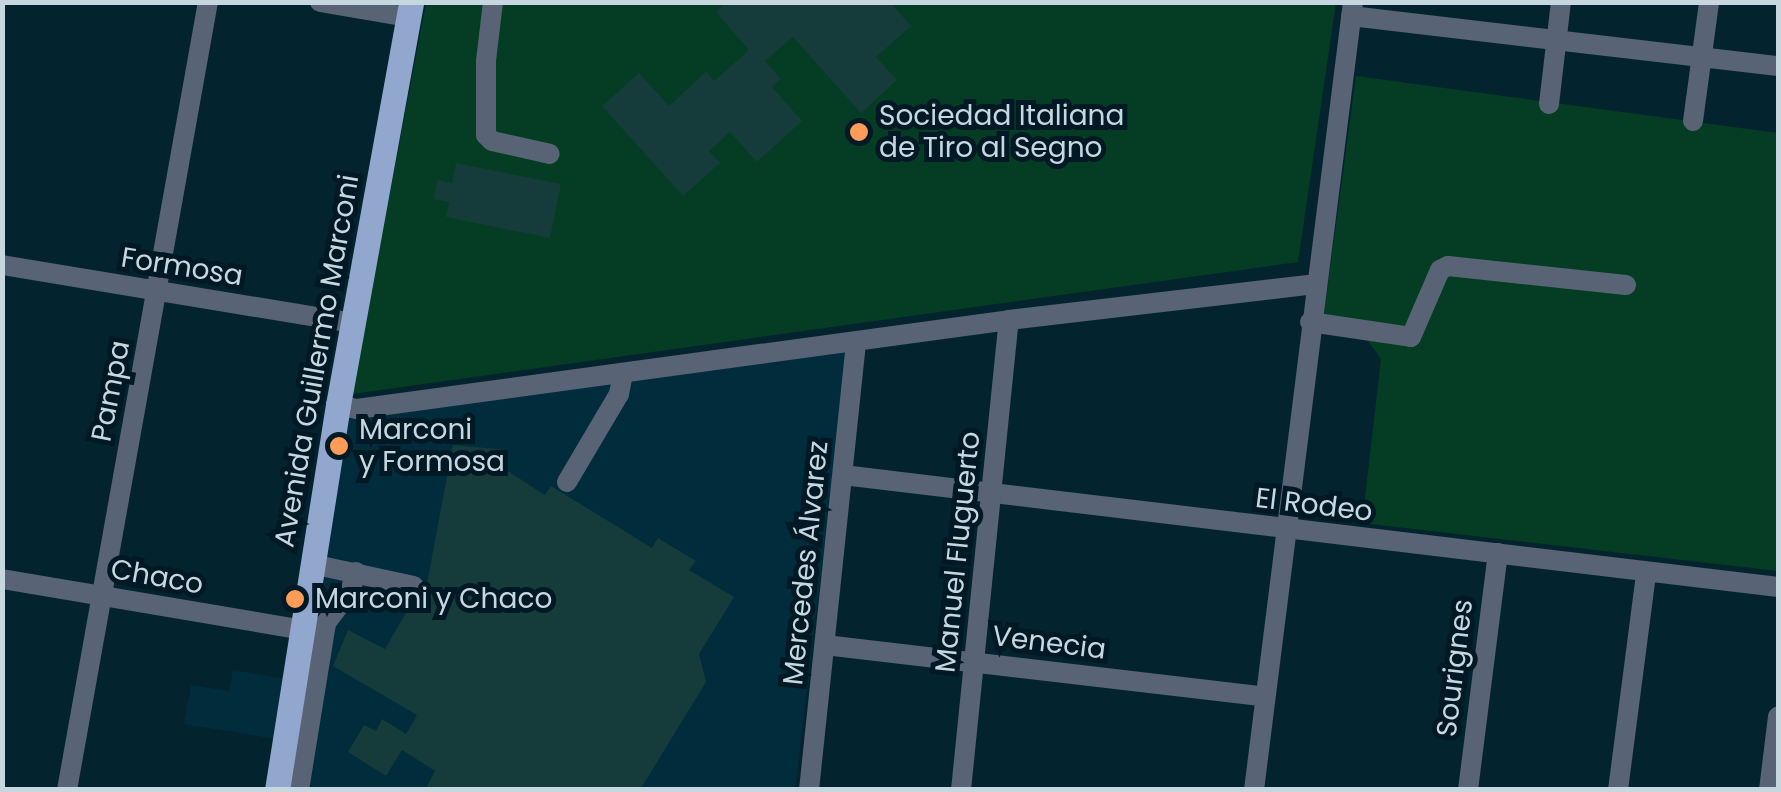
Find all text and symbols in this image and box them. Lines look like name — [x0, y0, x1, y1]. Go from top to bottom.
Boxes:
place label: Sociedad Italiana de Tiro al Segno — [879, 99, 1124, 165]
marker: Sociedad Italiana de Tiro al Segno — [848, 121, 870, 143]
street label: Avenida Guillermo Marconi — [268, 172, 366, 550]
street label: Formosa — [119, 241, 245, 293]
street label: Pampa — [85, 338, 137, 444]
place label: Marconi y Formosa — [359, 413, 505, 479]
street label: Manuel Fluguerto — [929, 430, 987, 674]
marker: Marconi y Formosa — [328, 435, 350, 457]
street label: Mercedes Álvarez — [776, 439, 836, 687]
street label: El Rodeo — [1253, 481, 1375, 529]
street label: Chaco — [108, 552, 206, 602]
place label: Marconi y Chaco — [315, 582, 552, 616]
marker: Marconi y Chaco — [284, 588, 306, 610]
street label: Sourignes — [1430, 597, 1480, 739]
street label: Venecia — [990, 619, 1108, 667]

